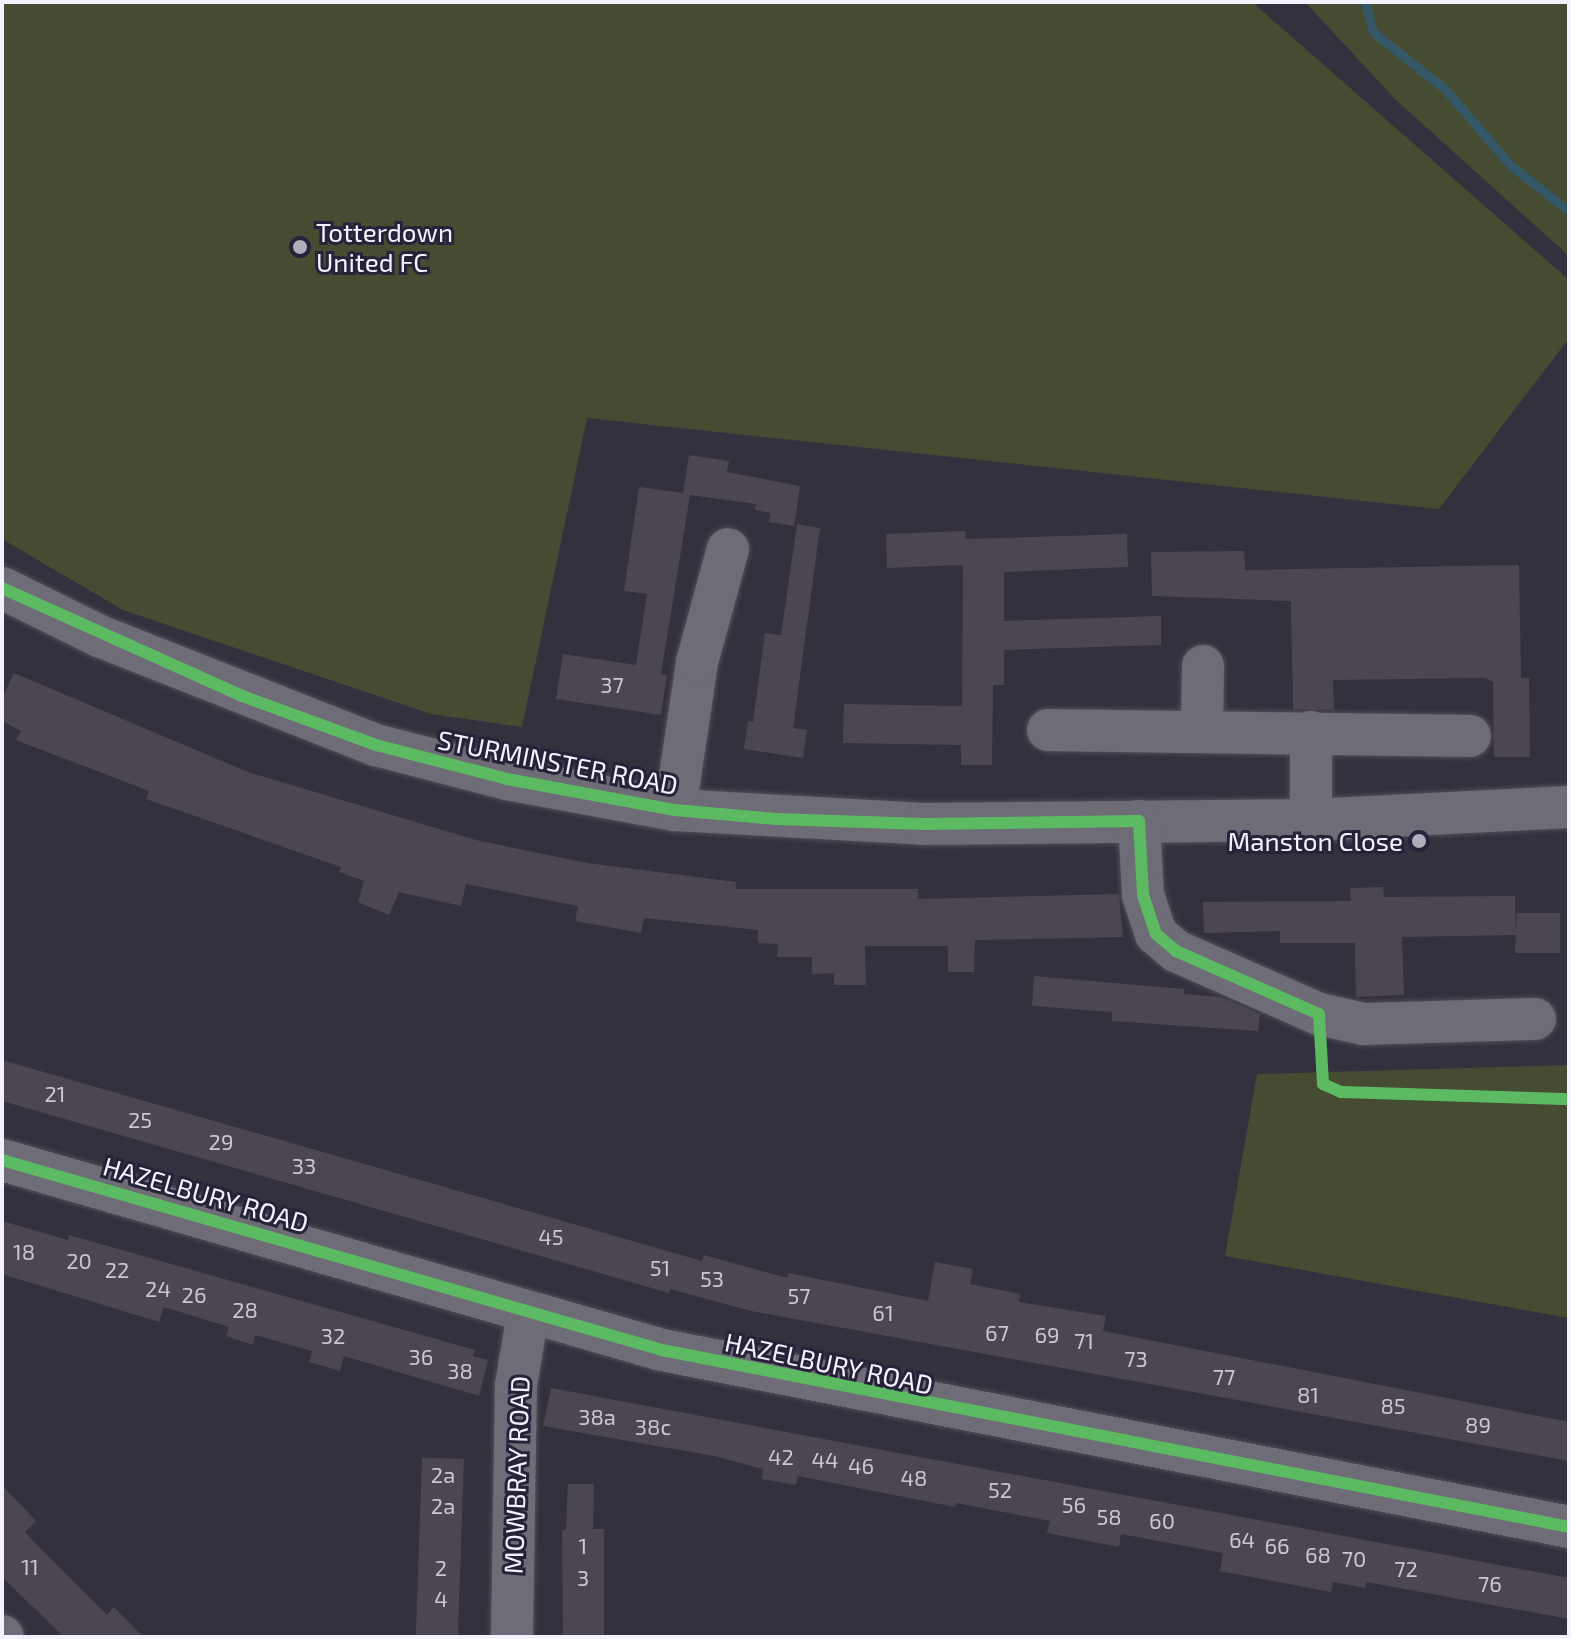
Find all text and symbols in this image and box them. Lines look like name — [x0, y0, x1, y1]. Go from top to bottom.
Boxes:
place label: Totterdown United FC — [316, 216, 453, 278]
marker: Totterdown United FC — [291, 238, 309, 256]
house number: 37 — [600, 672, 624, 698]
street label: STURMINSTER ROAD — [435, 723, 681, 801]
place label: Manston Close — [1228, 825, 1403, 857]
marker: Manston Close — [1410, 832, 1428, 850]
house number: 21 — [44, 1081, 66, 1107]
house number: 25 — [128, 1107, 152, 1133]
house number: 29 — [209, 1129, 233, 1155]
street label: HAZELBURY ROAD — [99, 1150, 313, 1238]
house number: 33 — [292, 1153, 316, 1179]
house number: 45 — [538, 1224, 564, 1250]
house number: 18 — [13, 1239, 35, 1265]
house number: 20 — [66, 1248, 92, 1274]
house number: 51 — [650, 1255, 670, 1281]
house number: 22 — [105, 1257, 129, 1283]
house number: 53 — [700, 1266, 724, 1292]
house number: 24 — [145, 1276, 171, 1302]
house number: 26 — [182, 1282, 206, 1308]
house number: 57 — [787, 1283, 811, 1309]
house number: 28 — [232, 1297, 258, 1323]
house number: 61 — [872, 1300, 894, 1326]
house number: 67 — [985, 1320, 1009, 1346]
house number: 69 — [1034, 1322, 1060, 1348]
house number: 32 — [321, 1323, 345, 1349]
street label: HAZELBURY ROAD — [722, 1326, 936, 1400]
house number: 71 — [1074, 1328, 1094, 1354]
house number: 36 — [409, 1344, 433, 1370]
house number: 73 — [1124, 1346, 1148, 1372]
house number: 38 — [447, 1358, 473, 1384]
house number: 77 — [1213, 1364, 1235, 1390]
street label: MOWBRAY ROAD — [497, 1375, 535, 1575]
house number: 81 — [1297, 1382, 1319, 1408]
house number: 85 — [1380, 1393, 1406, 1419]
house number: 38a — [578, 1404, 616, 1430]
house number: 89 — [1465, 1412, 1491, 1438]
house number: 38c — [635, 1414, 671, 1440]
house number: 42 — [768, 1444, 794, 1470]
house number: 44 — [811, 1447, 839, 1473]
house number: 46 — [848, 1453, 874, 1479]
house number: 2a — [431, 1462, 455, 1488]
house number: 48 — [901, 1465, 927, 1491]
house number: 52 — [988, 1477, 1012, 1503]
house number: 56 — [1062, 1492, 1086, 1518]
house number: 2a — [431, 1493, 455, 1519]
house number: 58 — [1096, 1504, 1122, 1530]
house number: 60 — [1149, 1508, 1175, 1534]
house number: 64 — [1229, 1527, 1255, 1553]
house number: 1 — [579, 1533, 587, 1559]
house number: 66 — [1264, 1533, 1290, 1559]
house number: 68 — [1305, 1542, 1331, 1568]
house number: 70 — [1342, 1546, 1366, 1572]
house number: 11 — [21, 1554, 39, 1580]
house number: 2 — [435, 1555, 447, 1581]
house number: 72 — [1394, 1556, 1418, 1582]
house number: 3 — [577, 1565, 589, 1591]
house number: 76 — [1478, 1571, 1502, 1597]
house number: 4 — [434, 1586, 448, 1612]

